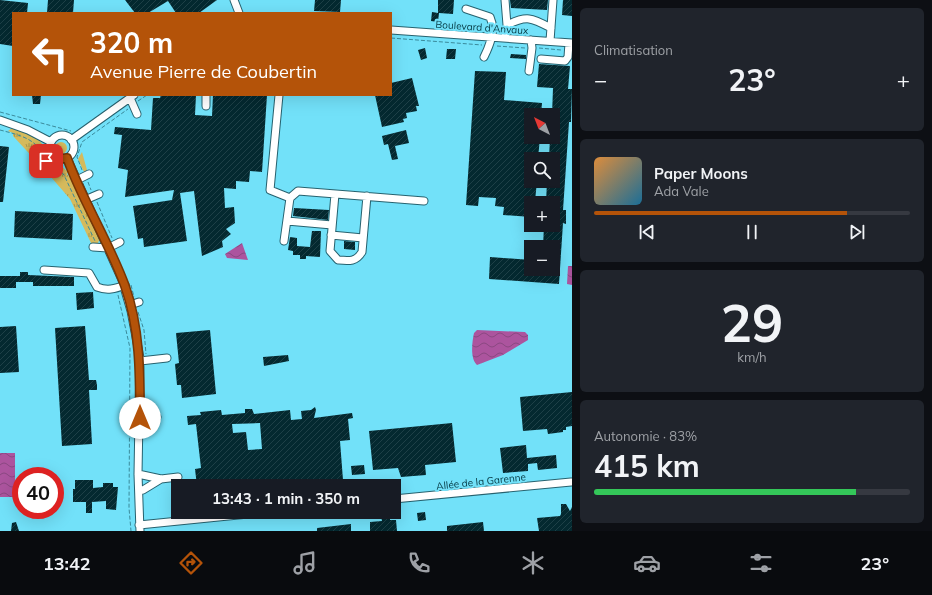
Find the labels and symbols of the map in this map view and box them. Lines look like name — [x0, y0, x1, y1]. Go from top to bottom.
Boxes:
street label: Boulevard d'Anvaux — [435, 18, 530, 37]
north arrow — [524, 108, 560, 144]
pin — [29, 144, 63, 178]
position arrow — [119, 397, 161, 439]
speed limit sign: 40 — [12, 467, 64, 519]
street label: Allée de la Garenne — [436, 470, 527, 493]

